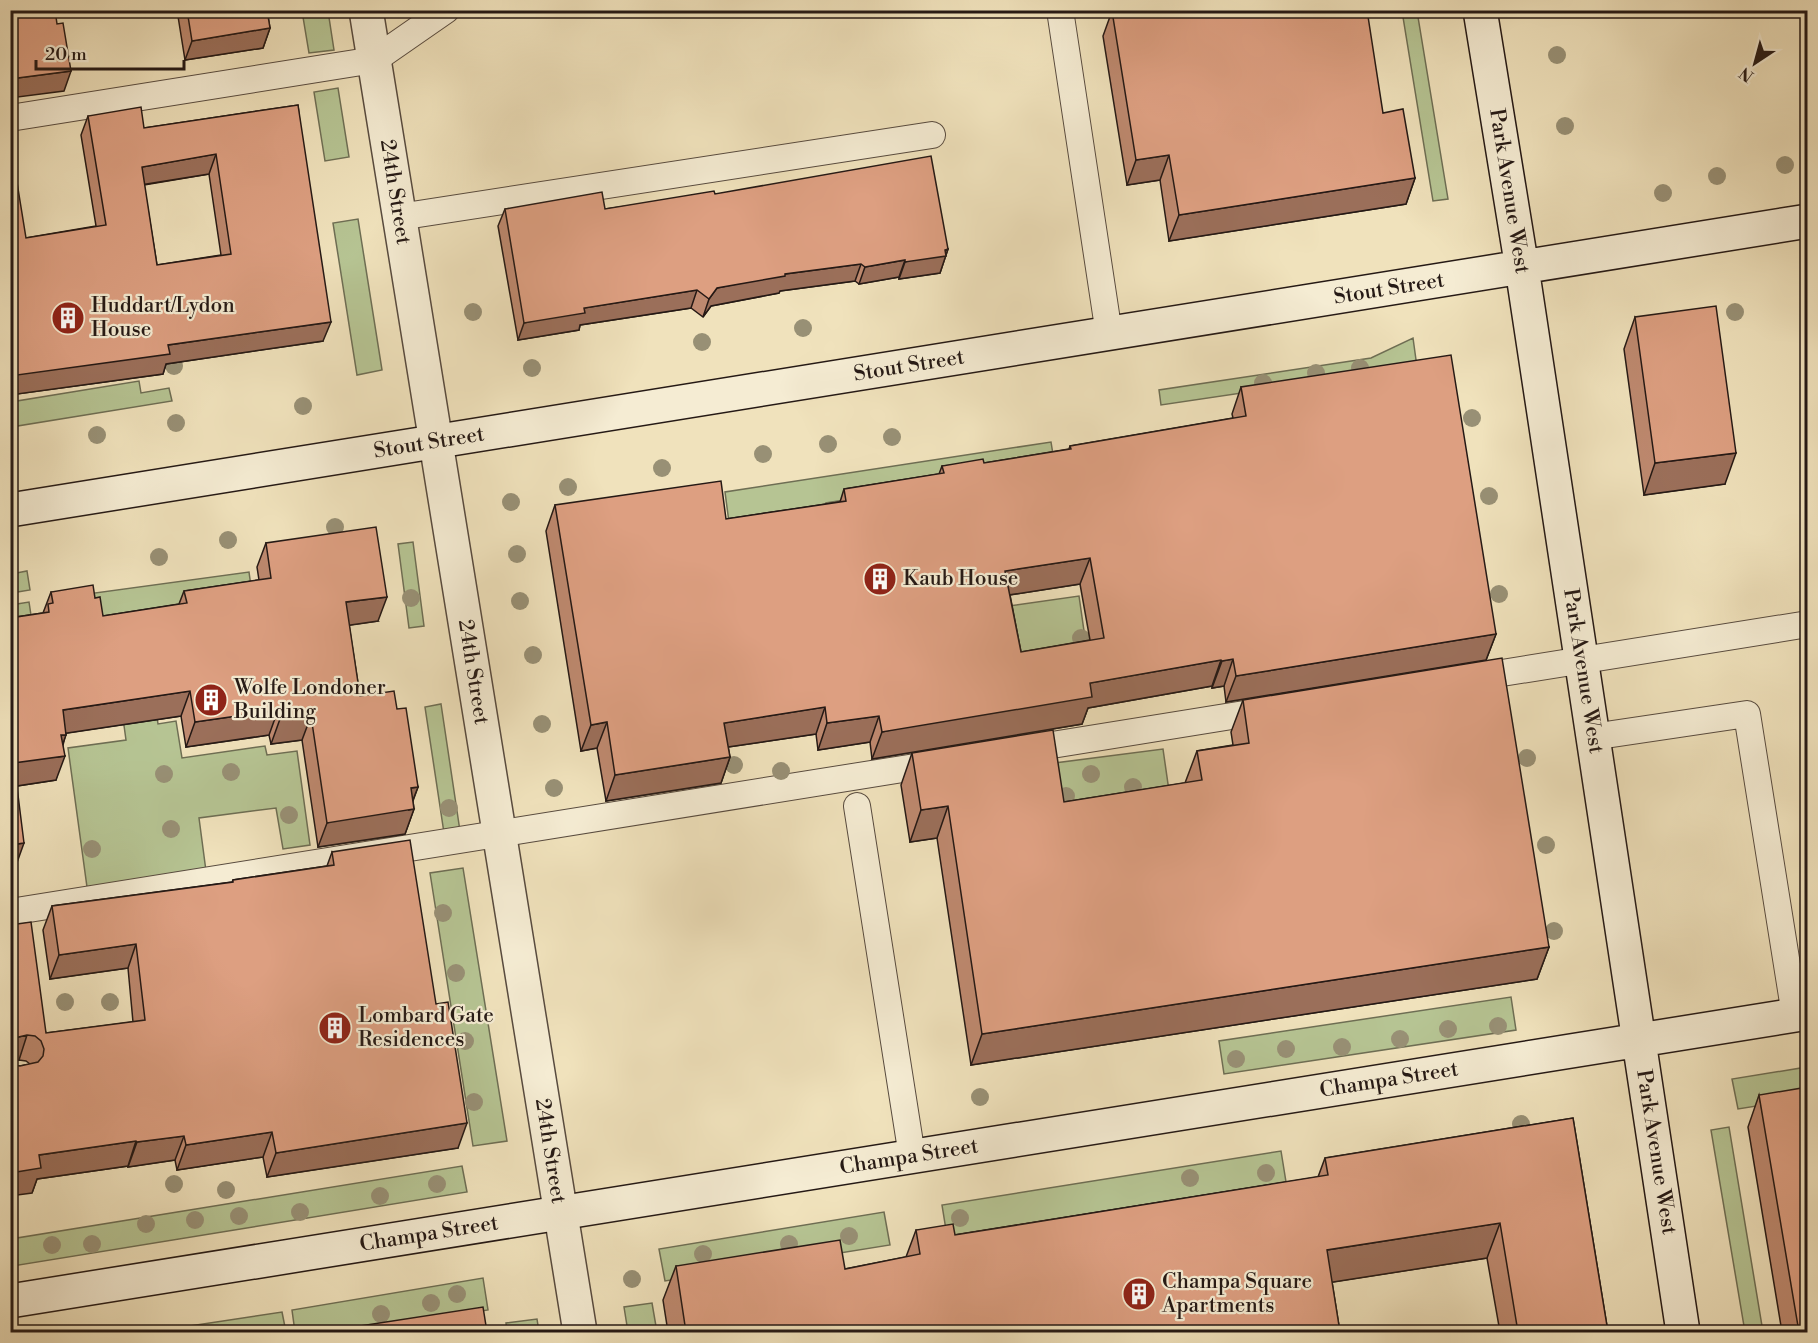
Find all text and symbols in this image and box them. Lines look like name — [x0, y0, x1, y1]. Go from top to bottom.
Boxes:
scale bar — [36, 33, 184, 71]
north arrow — [1725, 33, 1785, 93]
text: 20 m — [45, 43, 87, 66]
text: N — [1735, 62, 1758, 86]
street label: Park Avenue West — [1483, 107, 1535, 276]
street label: 24th Street — [374, 138, 416, 247]
street label: Stout Street — [1332, 267, 1447, 311]
place label: Huddart/Lydon House — [91, 293, 235, 343]
building icon: Huddart/Lydon House — [50, 300, 86, 336]
street label: Stout Street — [852, 344, 967, 388]
street label: Stout Street — [372, 421, 487, 465]
building icon: Kaub House — [862, 561, 898, 597]
place label: Kaub House — [903, 566, 1018, 592]
street label: Park Avenue West — [1557, 587, 1609, 756]
street label: 24th Street — [452, 618, 494, 727]
place label: Wolfe Londoner Building — [233, 675, 386, 725]
building icon: Wolfe Londoner Building — [193, 682, 229, 718]
place label: Lombard Gate Residences — [358, 1003, 494, 1053]
building icon: Lombard Gate Residences — [317, 1010, 353, 1046]
street label: Champa Street — [1318, 1056, 1461, 1104]
street label: Park Avenue West — [1630, 1068, 1682, 1237]
street label: 24th Street — [529, 1097, 571, 1206]
street label: Champa Street — [838, 1133, 981, 1181]
street label: Champa Street — [358, 1210, 501, 1258]
place label: Champa Square Apartments — [1161, 1269, 1312, 1319]
building icon: Champa Square Apartments — [1121, 1276, 1157, 1312]

